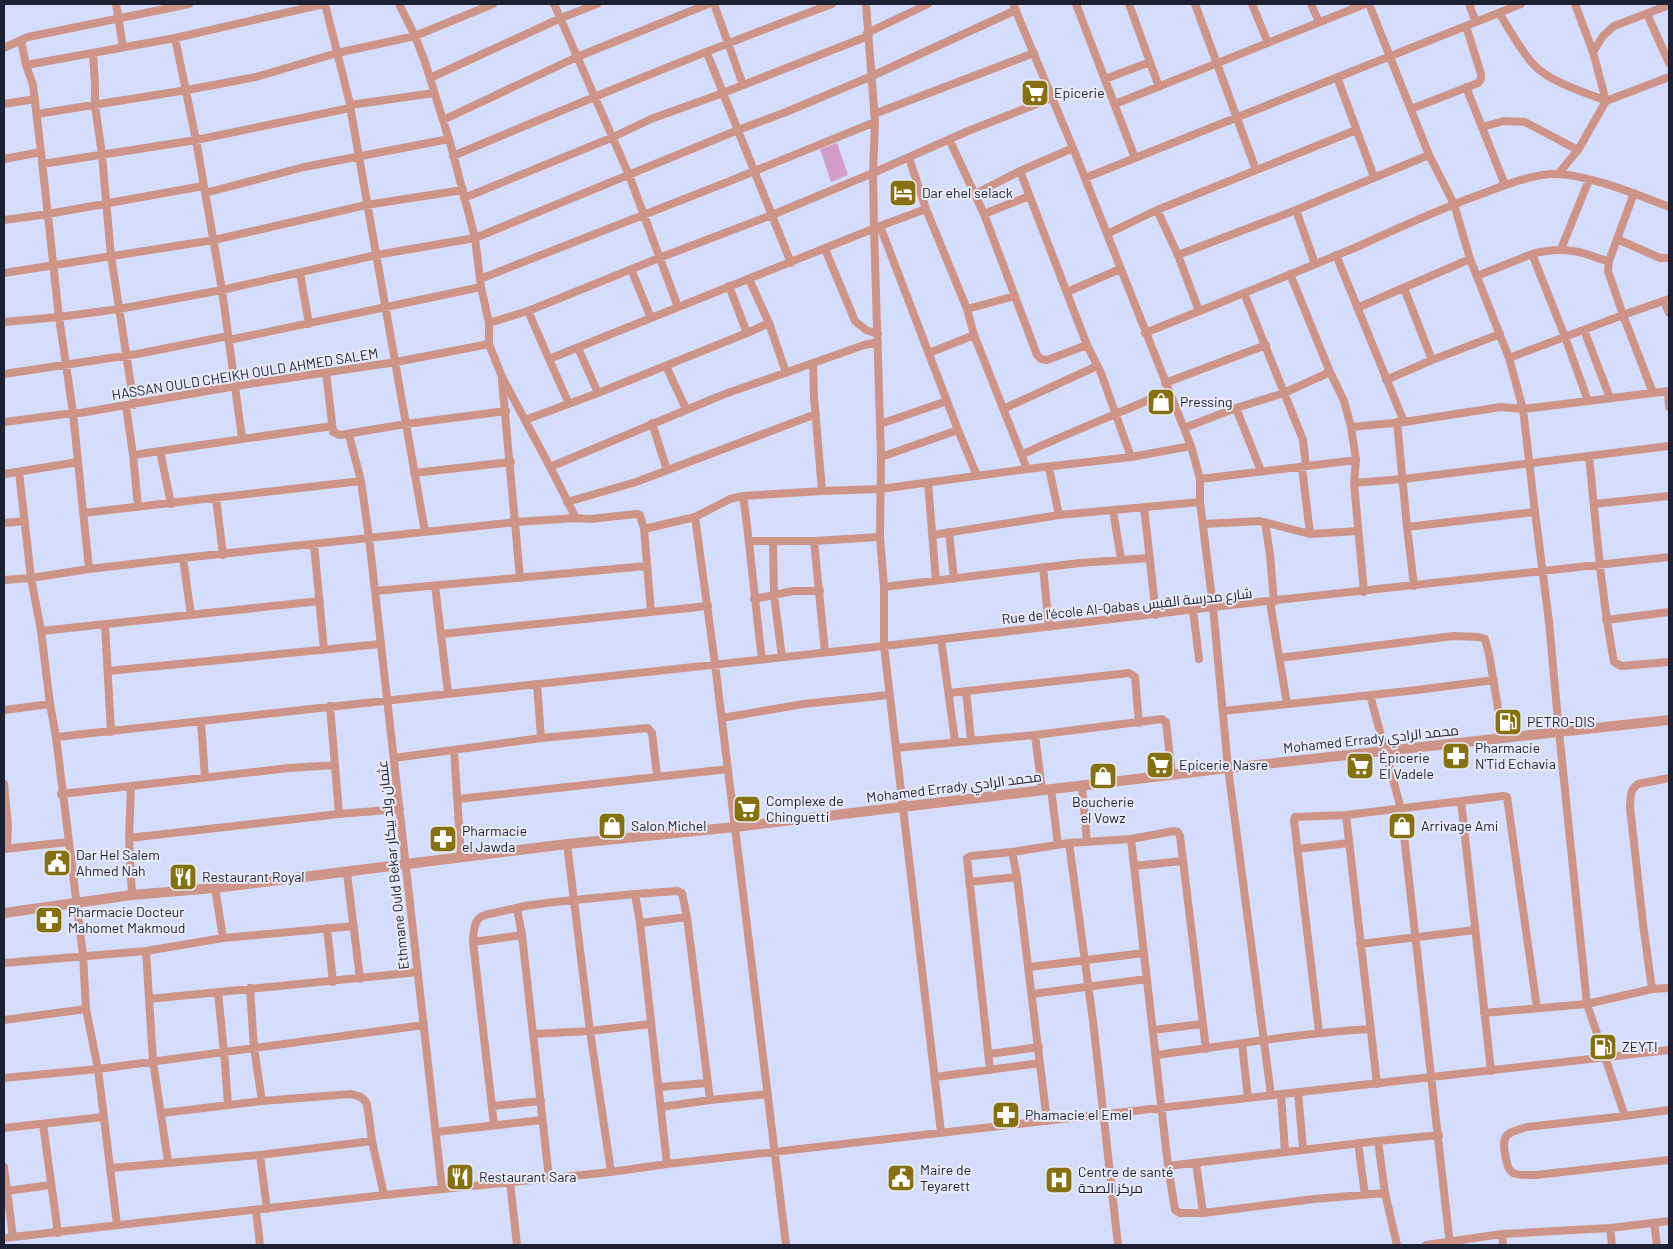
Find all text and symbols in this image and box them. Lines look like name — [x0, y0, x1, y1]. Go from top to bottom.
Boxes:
supermarket icon: Epicerie — [1020, 78, 1050, 108]
place label: Epicerie — [1054, 84, 1105, 101]
hotel icon: Dar ehel selack — [888, 178, 918, 208]
place label: Dar ehel selack — [922, 184, 1013, 201]
street label: HASSAN OULD CHEIKH OULD AHMED SALEM — [110, 344, 379, 403]
shop icon: Pressing — [1146, 387, 1176, 417]
place label: Pressing — [1180, 393, 1233, 410]
street label: Rue de l'école Al-Qabas شارع مدرسة القبس — [1001, 584, 1253, 628]
fuel station icon: PETRO-DIS — [1493, 707, 1523, 737]
place label: PETRO-DIS — [1527, 713, 1595, 730]
street label: Mohamed Errady محمد الرادي — [1282, 721, 1460, 760]
place label: Pharmacie N'Tid Echavia — [1475, 739, 1556, 772]
pharmacy icon: Pharmacie N'Tid Echavia — [1441, 741, 1471, 771]
place label: Épicerie El Vadele — [1379, 749, 1434, 782]
supermarket icon: Epicerie Nasre — [1145, 750, 1175, 780]
supermarket icon: Épicerie El Vadele — [1345, 751, 1375, 781]
place label: Epicerie Nasre — [1179, 756, 1268, 773]
street label: Ethmane Ould Bekar عثمان ولد بيكار — [373, 760, 412, 971]
shop icon: Boucherie el Vowz — [1088, 761, 1118, 791]
street label: Mohamed Errady محمد الرادي — [865, 767, 1043, 810]
place label: Complexe de Chinguetti — [766, 792, 844, 825]
place label: Boucherie el Vowz — [1072, 793, 1134, 826]
supermarket icon: Complexe de Chinguetti — [732, 794, 762, 824]
shop icon: Salon Michel — [597, 811, 627, 841]
shop icon: Arrivage Ami — [1387, 811, 1417, 841]
place label: Salon Michel — [631, 817, 707, 834]
place label: Arrivage Ami — [1421, 817, 1498, 834]
place label: Pharmacie el Jawda — [462, 822, 527, 855]
pharmacy icon: Pharmacie el Jawda — [428, 824, 458, 854]
place label: Dar Hel Salem Ahmed Nah — [76, 846, 160, 879]
public building icon: Dar Hel Salem Ahmed Nah — [42, 848, 72, 878]
restaurant icon: Restaurant Royal — [168, 862, 198, 892]
place label: Restaurant Royal — [202, 868, 305, 885]
place label: Pharmacie Docteur Mahomet Makmoud — [68, 903, 185, 936]
pharmacy icon: Pharmacie Docteur Mahomet Makmoud — [34, 905, 64, 935]
fuel station icon: ZEYTI — [1588, 1032, 1618, 1062]
place label: ZEYTI — [1622, 1038, 1658, 1055]
pharmacy icon: Phamacie el Emel — [991, 1100, 1021, 1130]
place label: Phamacie el Emel — [1025, 1106, 1132, 1123]
place label: Maire de Teyarett — [920, 1161, 971, 1194]
restaurant icon: Restaurant Sara — [445, 1162, 475, 1192]
public building icon: Maire de Teyarett — [886, 1163, 916, 1193]
place label: Centre de santé مركز الصحة — [1078, 1163, 1174, 1196]
hospital icon: Centre de santé مركز الصحة — [1044, 1165, 1074, 1195]
place label: Restaurant Sara — [479, 1168, 577, 1185]

